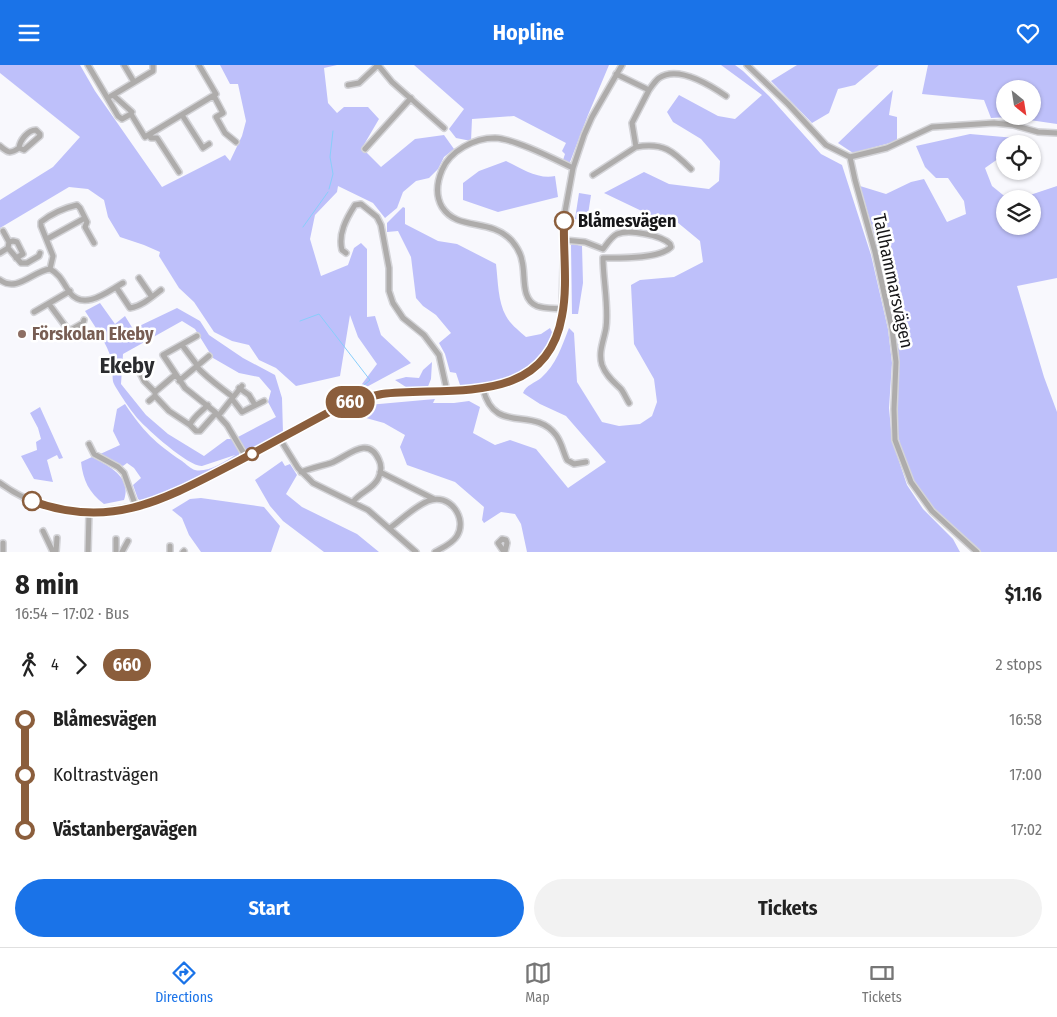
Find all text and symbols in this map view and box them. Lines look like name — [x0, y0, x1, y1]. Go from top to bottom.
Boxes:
icon: menu — [15, 19, 43, 47]
text: Hopline — [493, 19, 564, 46]
icon: heart — [1014, 19, 1042, 47]
north arrow — [996, 80, 1041, 125]
map controls — [996, 80, 1041, 235]
button: locate — [996, 135, 1041, 180]
button: layers — [996, 190, 1041, 235]
place label: Blåmesvägen — [578, 210, 676, 232]
marker: Blåmesvägen — [554, 211, 574, 231]
street label: Tallhammarsvägen — [868, 212, 918, 350]
place label: Förskolan Ekeby — [32, 323, 154, 345]
marker: Förskolan Ekeby — [16, 328, 28, 340]
district label: Ekeby — [100, 352, 155, 379]
line badge: 660 — [321, 386, 379, 418]
text: 660 — [336, 391, 364, 413]
unlabelled marker — [245, 447, 259, 461]
unlabelled marker — [22, 491, 42, 511]
text: 8 min — [15, 568, 79, 601]
text: $1.16 — [1005, 583, 1042, 606]
text: 16:54 – 17:02 · Bus — [15, 604, 129, 623]
icon: walk — [15, 651, 43, 679]
icon: forward — [67, 651, 95, 679]
text: 660 — [113, 654, 141, 676]
text: 4 — [51, 655, 59, 674]
text: 2 stops — [996, 655, 1042, 674]
text: Blåmesvägen — [53, 708, 157, 731]
text: 16:58 — [1009, 710, 1042, 729]
text: Koltrastvägen — [53, 763, 159, 786]
text: 17:00 — [1009, 765, 1042, 784]
text: Västanbergavägen — [53, 818, 197, 841]
text: 17:02 — [1011, 820, 1042, 839]
button: Start — [15, 879, 524, 937]
button: Tickets — [534, 879, 1042, 937]
tab: Directions — [155, 959, 213, 1006]
tab: Map — [524, 959, 552, 1006]
tab: Tickets — [862, 959, 902, 1006]

